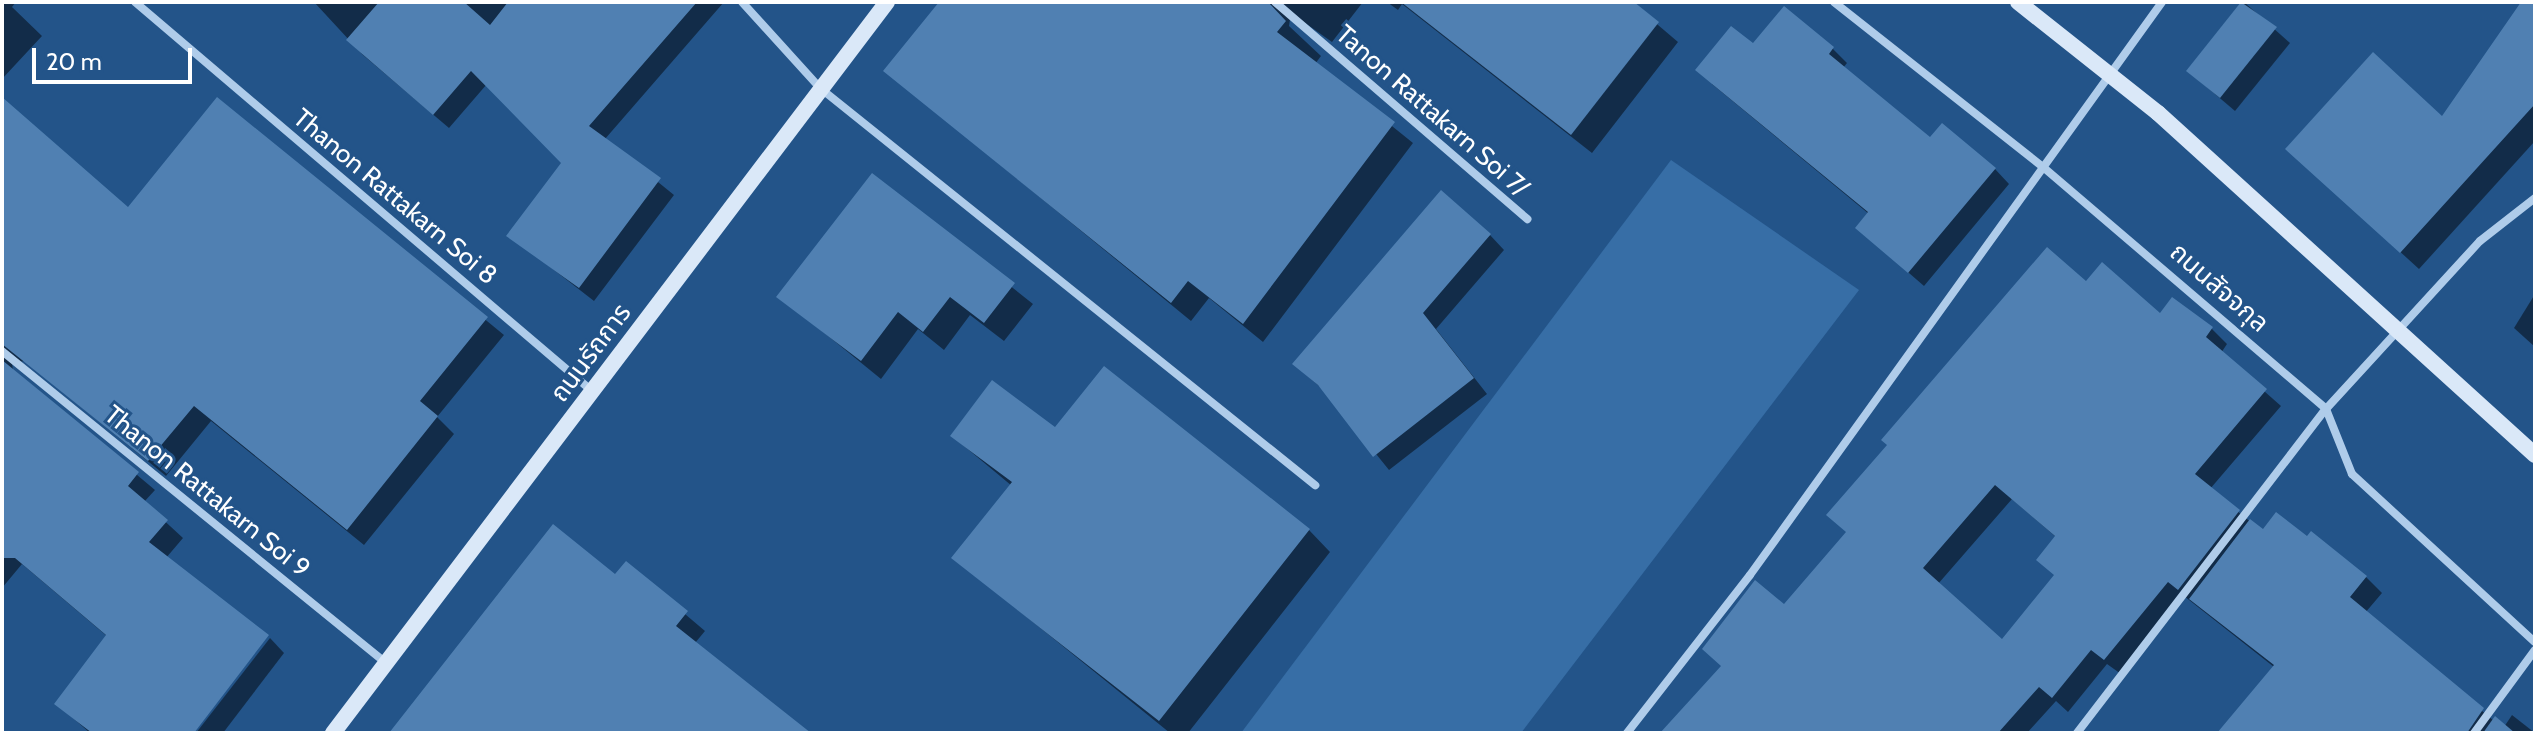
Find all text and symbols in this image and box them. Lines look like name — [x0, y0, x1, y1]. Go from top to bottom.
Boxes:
street label: Tanon Rattakarn Soi 7/ — [1329, 19, 1535, 203]
scale bar — [36, 32, 196, 82]
text: 20 m — [46, 47, 102, 76]
street label: Thanon Rattakarn Soi 8 — [287, 103, 503, 291]
street label: ถนนสัจจกุล — [2163, 237, 2275, 339]
street label: ถนนรัถการ — [544, 298, 638, 408]
street label: Thanon Rattakarn Soi 9 — [98, 399, 316, 585]

